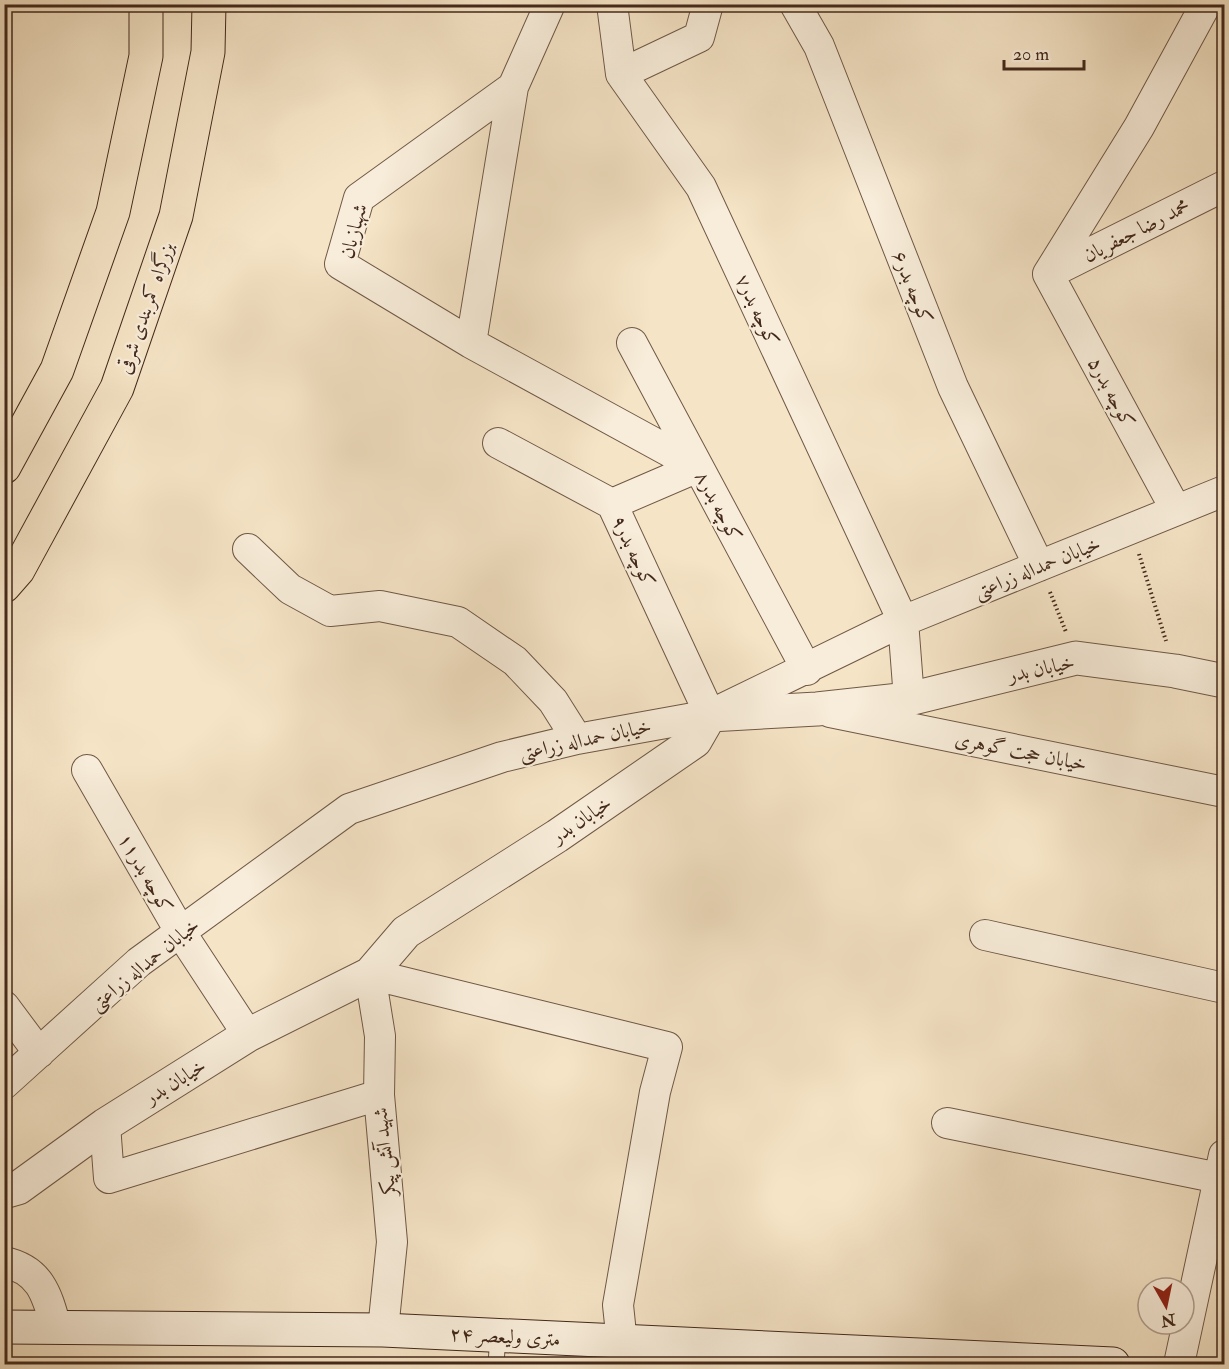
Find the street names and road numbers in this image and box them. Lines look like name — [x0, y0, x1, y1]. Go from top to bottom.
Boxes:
street label: محمد رضا جعفریان — [1079, 193, 1194, 268]
street label: شهبازیان — [334, 201, 373, 261]
street label: بزرگراه کمربندی شرقی — [110, 238, 181, 378]
street label: کوچه بدر۶ — [886, 247, 938, 328]
street label: کوچه بدر۷ — [729, 270, 785, 351]
street label: کوچه بدر۵ — [1082, 353, 1141, 432]
street label: کوچه بدر۸ — [689, 467, 748, 546]
street label: کوچه بدر۹ — [605, 511, 661, 592]
street label: خیابان حمداله زراعتی — [970, 531, 1105, 606]
street label: خیابان بدر — [1003, 649, 1077, 688]
street label: خیابان حمداله زراعتی — [517, 713, 654, 768]
street label: خیابان حجت گوهری — [953, 726, 1089, 777]
street label: خیابان بدر — [545, 790, 616, 850]
street label: کوچه بدر۱۱ — [112, 829, 178, 918]
street label: خیابان حمداله زراعتی — [84, 912, 206, 1018]
street label: خیابان بدر — [138, 1053, 211, 1111]
street label: شهید آتش پیکر — [367, 1106, 403, 1200]
street label: ۲۴ متری ولیعصر — [449, 1321, 561, 1353]

